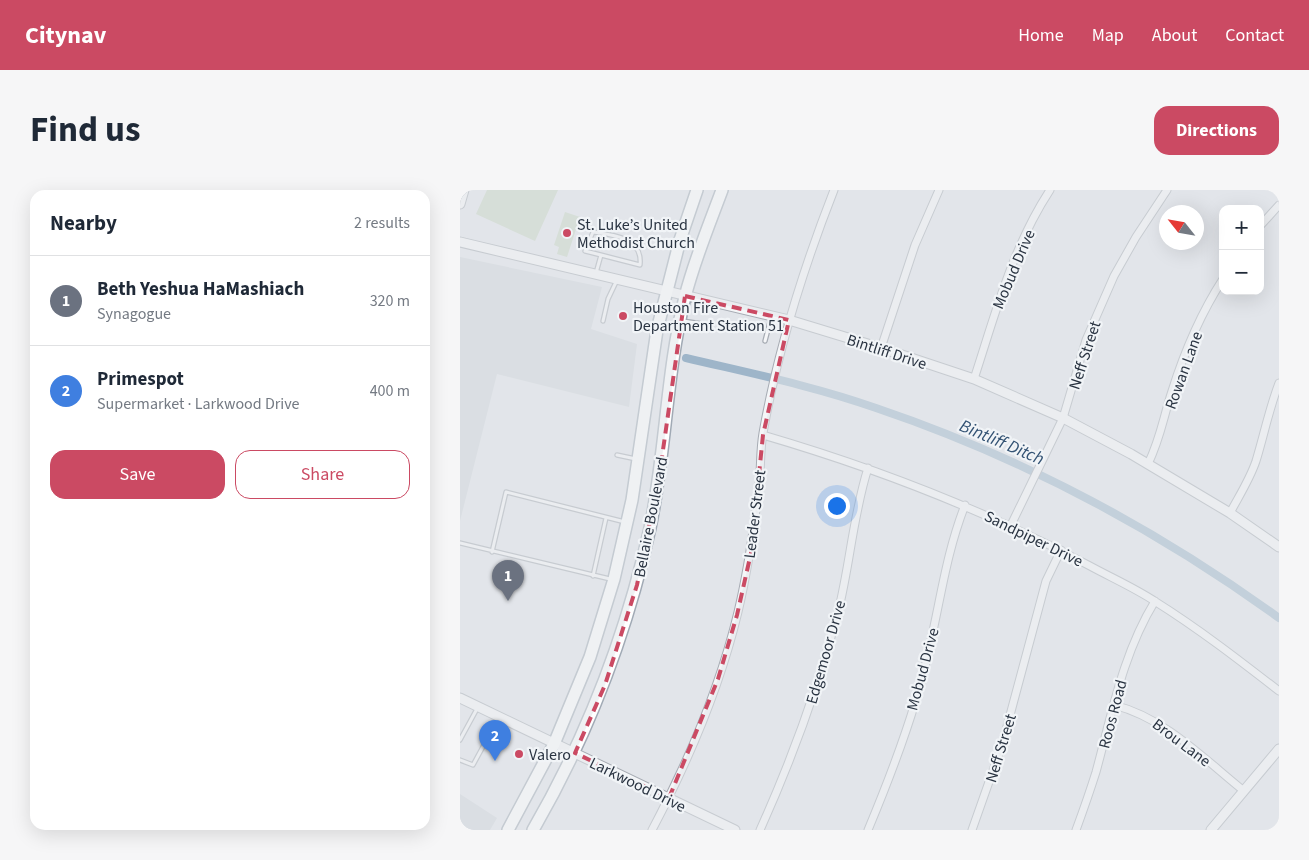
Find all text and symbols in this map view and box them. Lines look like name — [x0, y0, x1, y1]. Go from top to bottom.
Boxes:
text: Citynav — [25, 18, 106, 53]
text: Home — [1018, 23, 1064, 48]
text: Map — [1092, 23, 1124, 48]
text: About — [1152, 23, 1197, 48]
text: Contact — [1225, 23, 1284, 48]
text: Find us — [30, 105, 140, 155]
button: Directions — [1154, 106, 1279, 155]
north arrow — [1159, 205, 1204, 250]
map controls — [1219, 205, 1264, 295]
button: + — [1219, 205, 1264, 250]
text: Nearby — [50, 208, 117, 238]
text: 2 results — [354, 212, 410, 234]
place label: St. Luke’s United Methodist Church — [577, 214, 695, 254]
street label: Mobud Drive — [987, 226, 1041, 313]
marker: St. Luke’s United Methodist Church — [561, 227, 573, 239]
button: − — [1219, 250, 1264, 295]
text: Beth Yeshua HaMashiach — [97, 276, 304, 303]
text: 1 — [62, 290, 70, 312]
text: 320 m — [370, 290, 410, 312]
place label: Houston Fire Department Station 51 — [633, 297, 784, 337]
text: Synagogue — [97, 303, 171, 325]
marker: Houston Fire Department Station 51 — [617, 310, 629, 322]
street label: Neff Street — [1064, 318, 1107, 392]
street label: Rowan Lane — [1160, 328, 1208, 412]
street label: Bintliff Drive — [844, 329, 929, 375]
text: Primespot — [97, 366, 184, 393]
text: 2 — [62, 380, 70, 402]
text: 400 m — [370, 380, 410, 402]
text: Supermarket · Larkwood Drive — [97, 393, 300, 415]
water label: Bintliff Ditch — [956, 413, 1048, 472]
button: Save — [50, 450, 225, 499]
button: Share — [235, 450, 410, 499]
street label: Bellaire Boulevard — [629, 455, 673, 579]
street label: Leader Street — [739, 468, 771, 560]
your location — [824, 493, 850, 519]
street label: Sandpiper Drive — [981, 505, 1087, 572]
pin: 1 — [492, 560, 524, 601]
street label: Edgemoor Drive — [801, 598, 851, 707]
street label: Mobud Drive — [901, 625, 945, 713]
street label: Roos Road — [1093, 677, 1133, 751]
street label: Neff Street — [980, 711, 1022, 785]
street label: Brou Lane — [1148, 714, 1215, 772]
pin: 2 — [479, 720, 511, 761]
place label: Valero — [529, 744, 571, 766]
marker: Valero — [513, 748, 525, 760]
street label: Larkwood Drive — [586, 752, 690, 818]

